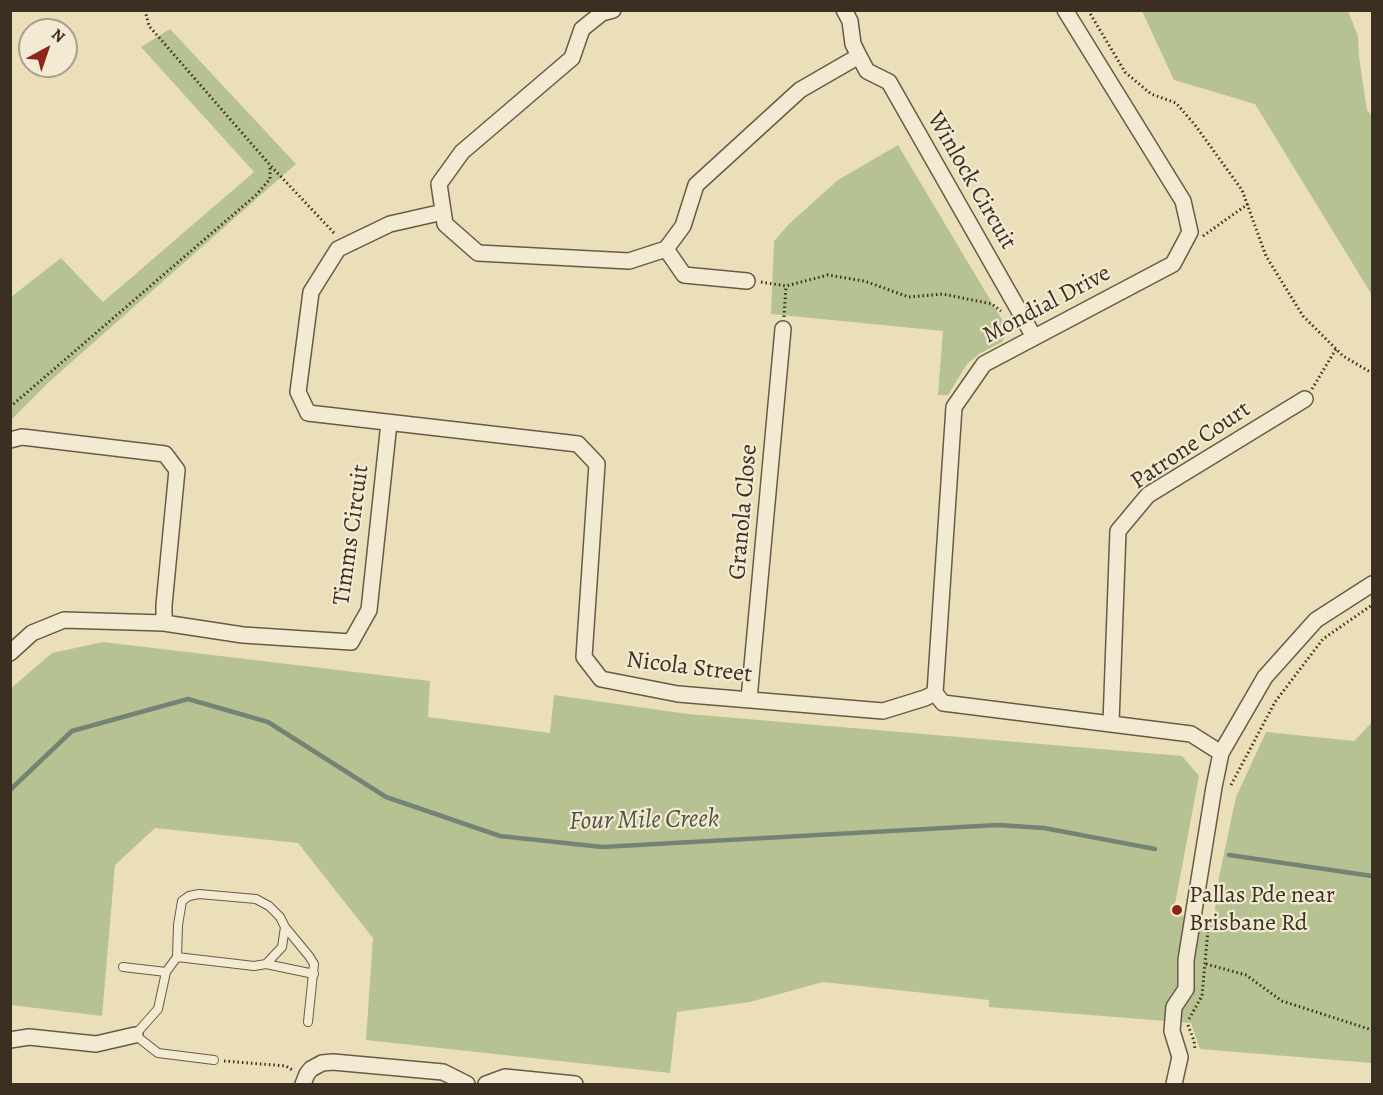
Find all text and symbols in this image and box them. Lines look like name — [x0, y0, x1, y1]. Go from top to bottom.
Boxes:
north arrow — [18, 18, 78, 78]
text: N — [47, 24, 70, 48]
street label: Winlock Circuit — [920, 107, 1022, 255]
street label: Mondial Drive — [978, 259, 1116, 351]
street label: Patrone Court — [1126, 395, 1256, 497]
street label: Granola Close — [724, 443, 764, 581]
street label: Timms Circuit — [328, 463, 376, 607]
street label: Nicola Street — [625, 646, 753, 690]
water label: Four Mile Creek — [569, 804, 719, 838]
place label: Pallas Pde near Brisbane Rd — [1189, 882, 1335, 938]
marker: Pallas Pde near Brisbane Rd — [1170, 903, 1184, 917]

